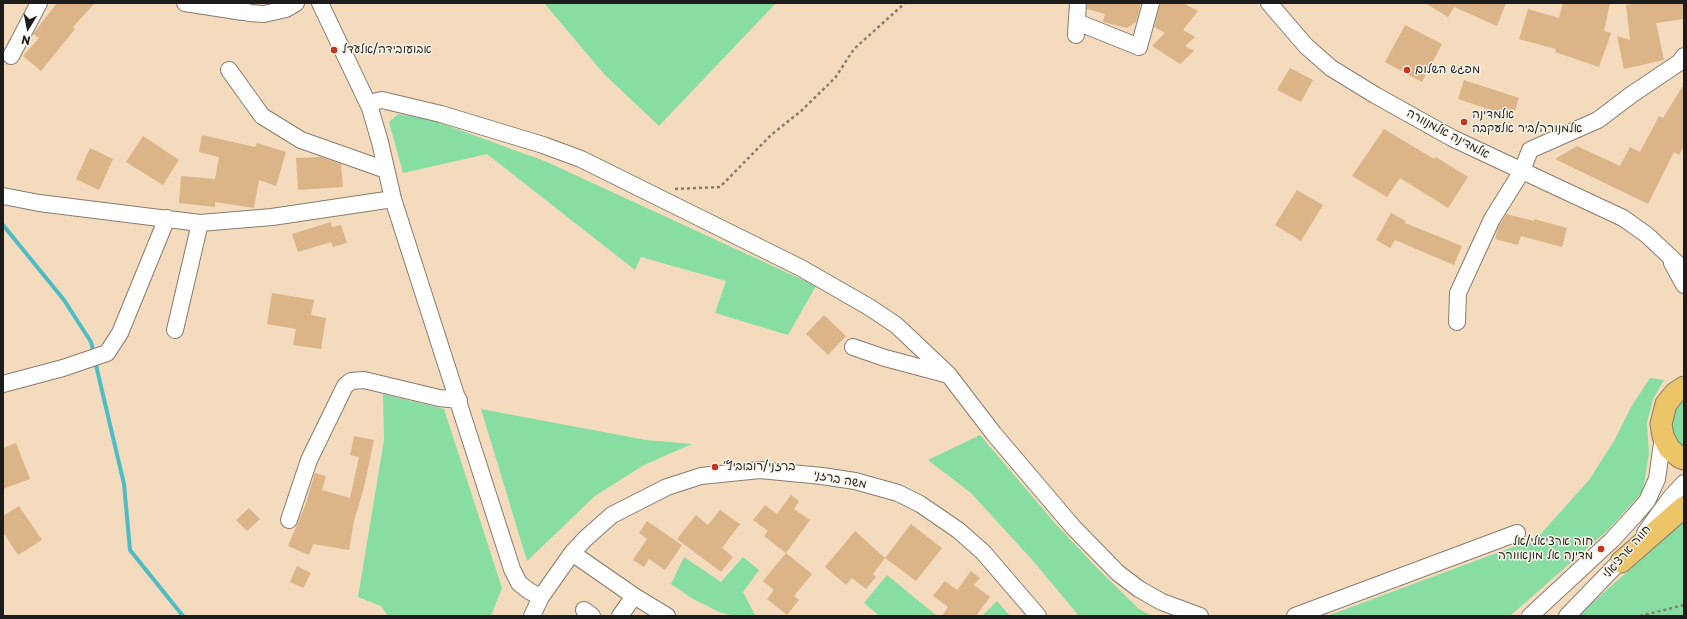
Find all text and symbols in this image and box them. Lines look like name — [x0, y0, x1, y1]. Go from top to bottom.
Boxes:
north arrow — [8, 8, 48, 48]
text: N — [20, 31, 32, 49]
place label: אבועובידה/אלעדל — [342, 43, 432, 57]
marker: אבועובידה/אלעדל — [329, 45, 339, 55]
place label: מפגש השלום — [1415, 63, 1480, 77]
marker: מפגש השלום — [1402, 65, 1412, 75]
street label: אלמדינה אלמנוורה — [1404, 106, 1492, 162]
place label: אלמדינה אלמנורה/ביר אלעקבה — [1472, 108, 1582, 136]
marker: אלמדינה אלמנורה/ביר אלעקבה — [1459, 117, 1469, 127]
place label: ברזני/רובוביץ׳ — [723, 460, 795, 474]
marker: ברזני/רובוביץ׳ — [710, 462, 720, 472]
street label: משה ברזני — [812, 468, 868, 492]
street label: חווה ארציאלי — [1600, 522, 1654, 582]
place label: חוה ארציאלי/אל מדינה אל מונאוורה — [1498, 535, 1593, 563]
marker: חוה ארציאלי/אל מדינה אל מונאוורה — [1596, 544, 1606, 554]

